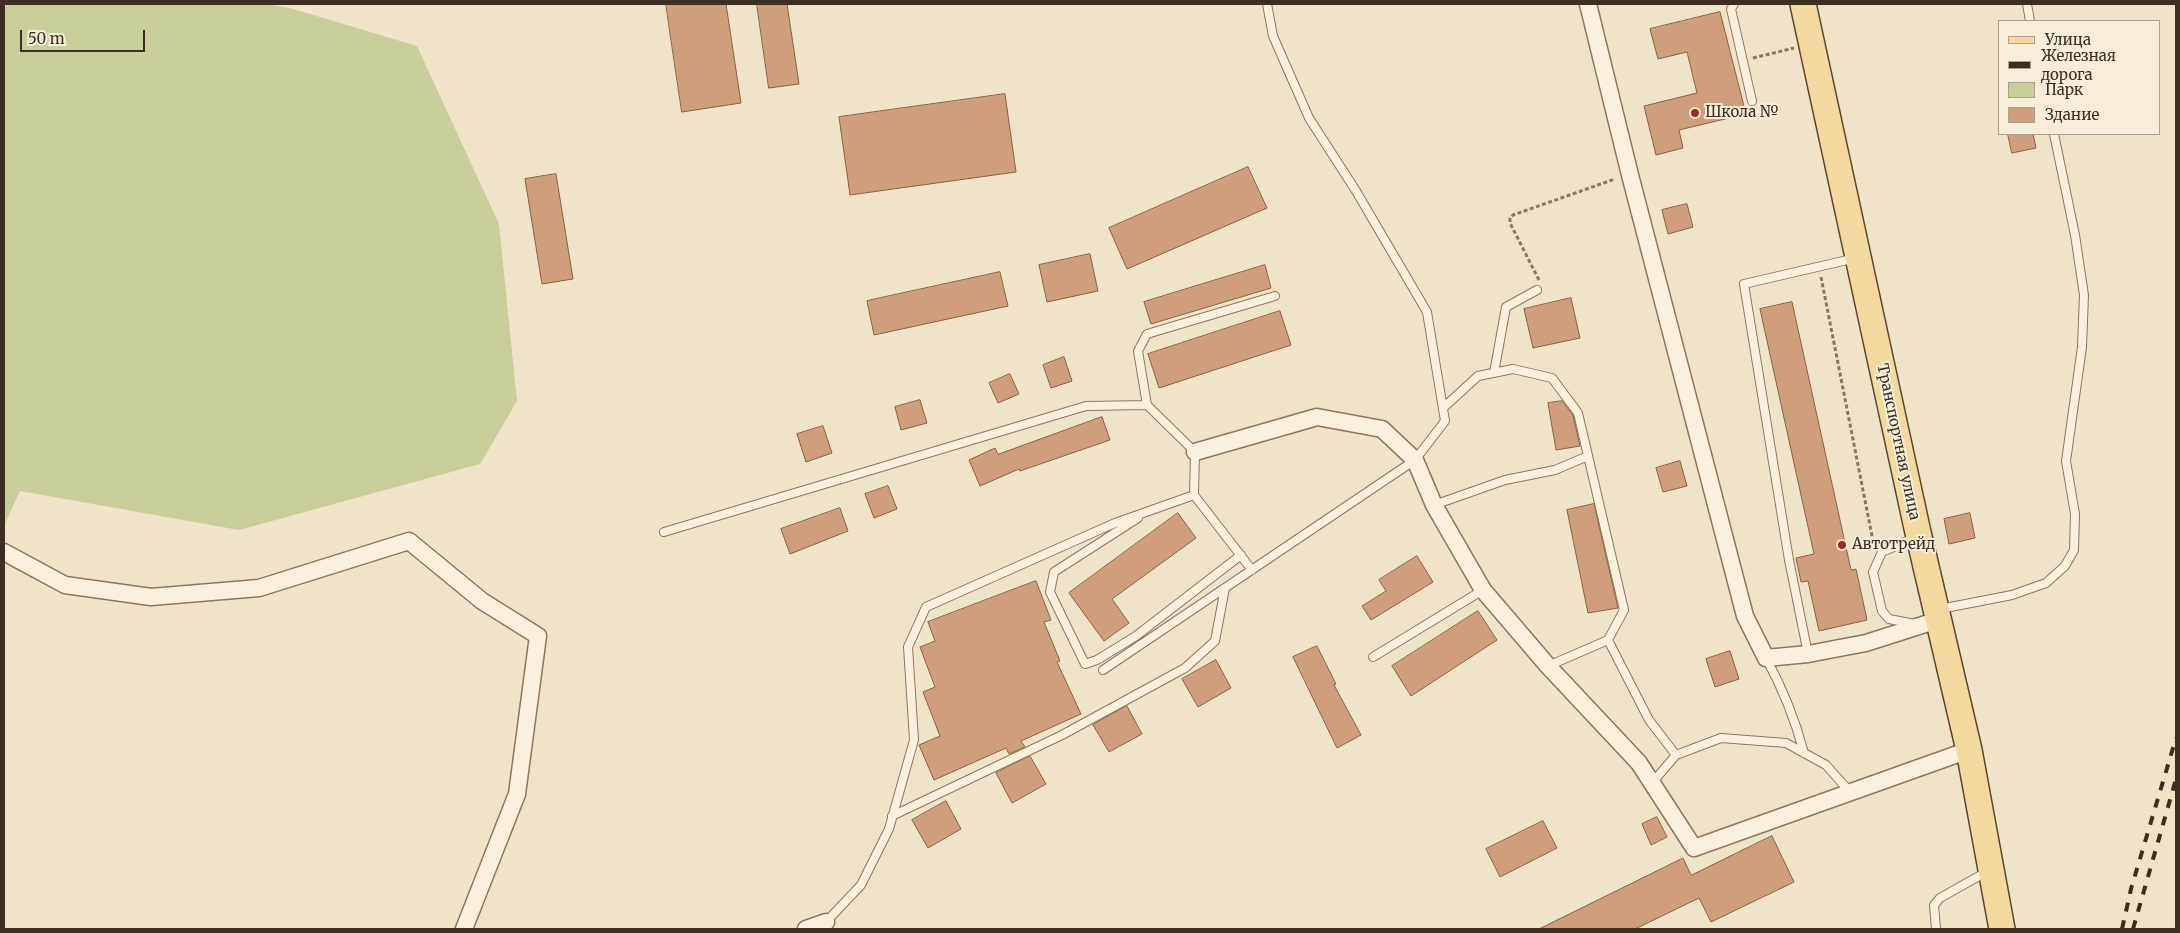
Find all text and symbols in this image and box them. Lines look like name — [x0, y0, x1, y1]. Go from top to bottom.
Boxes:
scale bar — [22, 20, 148, 52]
legend — [1998, 20, 2160, 135]
text: 50 m — [28, 29, 65, 48]
text: Улица — [2045, 30, 2091, 49]
text: Железная дорога — [2041, 46, 2116, 84]
text: Парк — [2045, 80, 2083, 99]
place label: Школа № — [1705, 104, 1779, 122]
text: Здание — [2045, 105, 2099, 124]
marker: Школа № — [1689, 107, 1701, 119]
street label: Транспортная улица — [1873, 362, 1923, 522]
place label: Автотрейд — [1852, 536, 1935, 554]
marker: Автотрейд — [1836, 539, 1848, 551]

